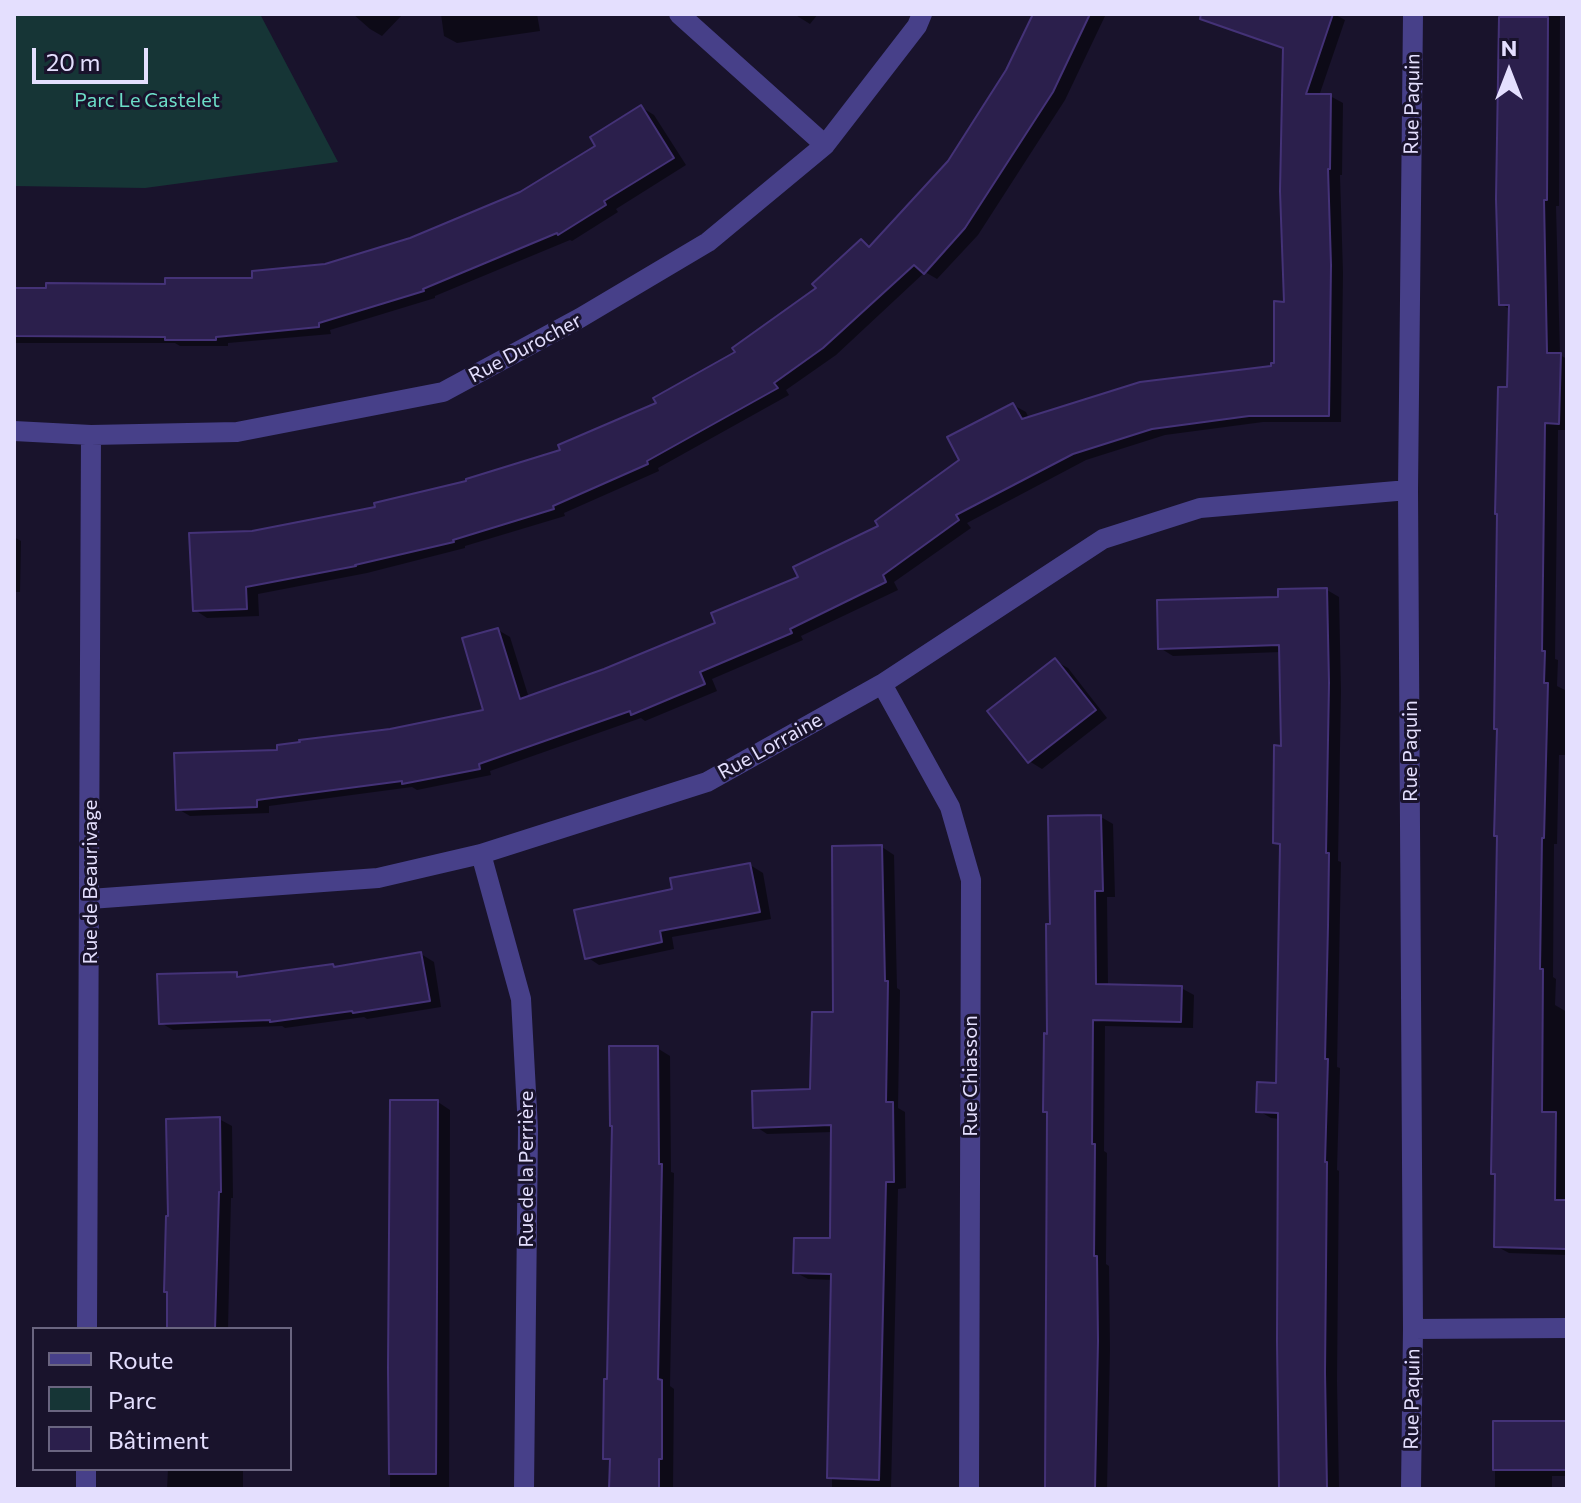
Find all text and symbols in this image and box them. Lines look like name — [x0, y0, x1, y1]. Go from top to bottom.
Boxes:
scale bar — [36, 32, 152, 82]
north arrow — [1469, 32, 1549, 112]
text: N — [1501, 34, 1517, 61]
text: 20 m — [46, 47, 100, 76]
street label: Rue Paquin — [1399, 53, 1425, 155]
park label: Parc Le Castelet — [74, 88, 220, 112]
street label: Rue Durocher — [465, 308, 585, 388]
street label: Rue Paquin — [1398, 700, 1422, 802]
street label: Rue Lorraine — [714, 707, 826, 785]
street label: Rue de Beaurivage — [78, 800, 102, 964]
street label: Rue Chiasson — [958, 1015, 982, 1137]
street label: Rue de la Perrière — [514, 1091, 538, 1247]
legend — [32, 1327, 292, 1471]
text: Route — [108, 1345, 173, 1374]
street label: Rue Paquin — [1399, 1348, 1425, 1450]
text: Parc — [108, 1385, 157, 1414]
text: Bâtiment — [108, 1425, 209, 1454]

